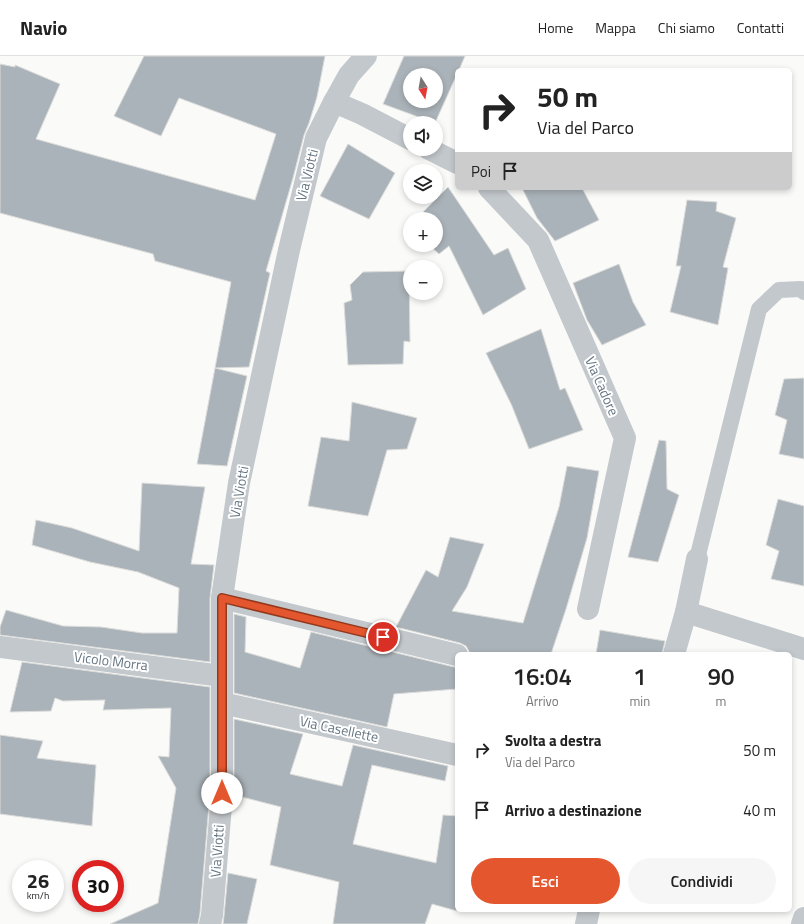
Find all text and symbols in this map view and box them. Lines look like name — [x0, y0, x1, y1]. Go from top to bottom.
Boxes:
text: Navio — [20, 13, 67, 42]
text: Home — [538, 17, 573, 38]
text: Mappa — [595, 17, 636, 38]
text: Chi siamo — [658, 17, 715, 38]
text: Contatti — [737, 17, 784, 38]
north arrow — [403, 68, 443, 108]
map controls — [403, 68, 443, 300]
text: 50 m — [537, 75, 598, 118]
icon: right — [471, 84, 523, 136]
text: Via del Parco — [537, 114, 634, 141]
button: sound — [403, 116, 443, 156]
street label: Via Viotti — [290, 147, 323, 203]
text: Poi — [471, 160, 491, 183]
icon: arrive — [499, 160, 521, 182]
button: layers — [403, 164, 443, 204]
button: + — [403, 212, 443, 252]
button: − — [403, 260, 443, 300]
street label: Via Cadore — [580, 353, 625, 419]
street label: Via Viotti — [224, 464, 253, 520]
pin — [366, 620, 400, 654]
icon: arrive — [372, 626, 394, 648]
street label: Vicolo Morra — [73, 646, 149, 675]
text: 16:04 — [512, 658, 572, 694]
text: 1 — [633, 658, 647, 694]
text: 90 — [708, 658, 735, 694]
text: Arrivo — [526, 691, 559, 711]
text: min — [629, 691, 650, 711]
text: m — [716, 691, 726, 711]
street label: Via Casellette — [298, 710, 380, 747]
text: Svolta a destra — [505, 729, 602, 752]
icon: right — [471, 739, 493, 761]
text: 50 m — [743, 739, 776, 762]
text: Via del Parco — [505, 752, 575, 772]
position arrow — [201, 772, 243, 814]
icon: arrive — [471, 799, 493, 821]
text: Arrivo a destinazione — [505, 799, 642, 822]
text: 40 m — [743, 799, 776, 822]
street label: Via Viotti — [204, 824, 229, 878]
button: Esci — [471, 858, 620, 904]
button: Condividi — [628, 858, 776, 904]
speed limit sign: 30 — [72, 860, 124, 912]
text: 26 — [27, 865, 49, 896]
text: km/h — [27, 888, 49, 903]

